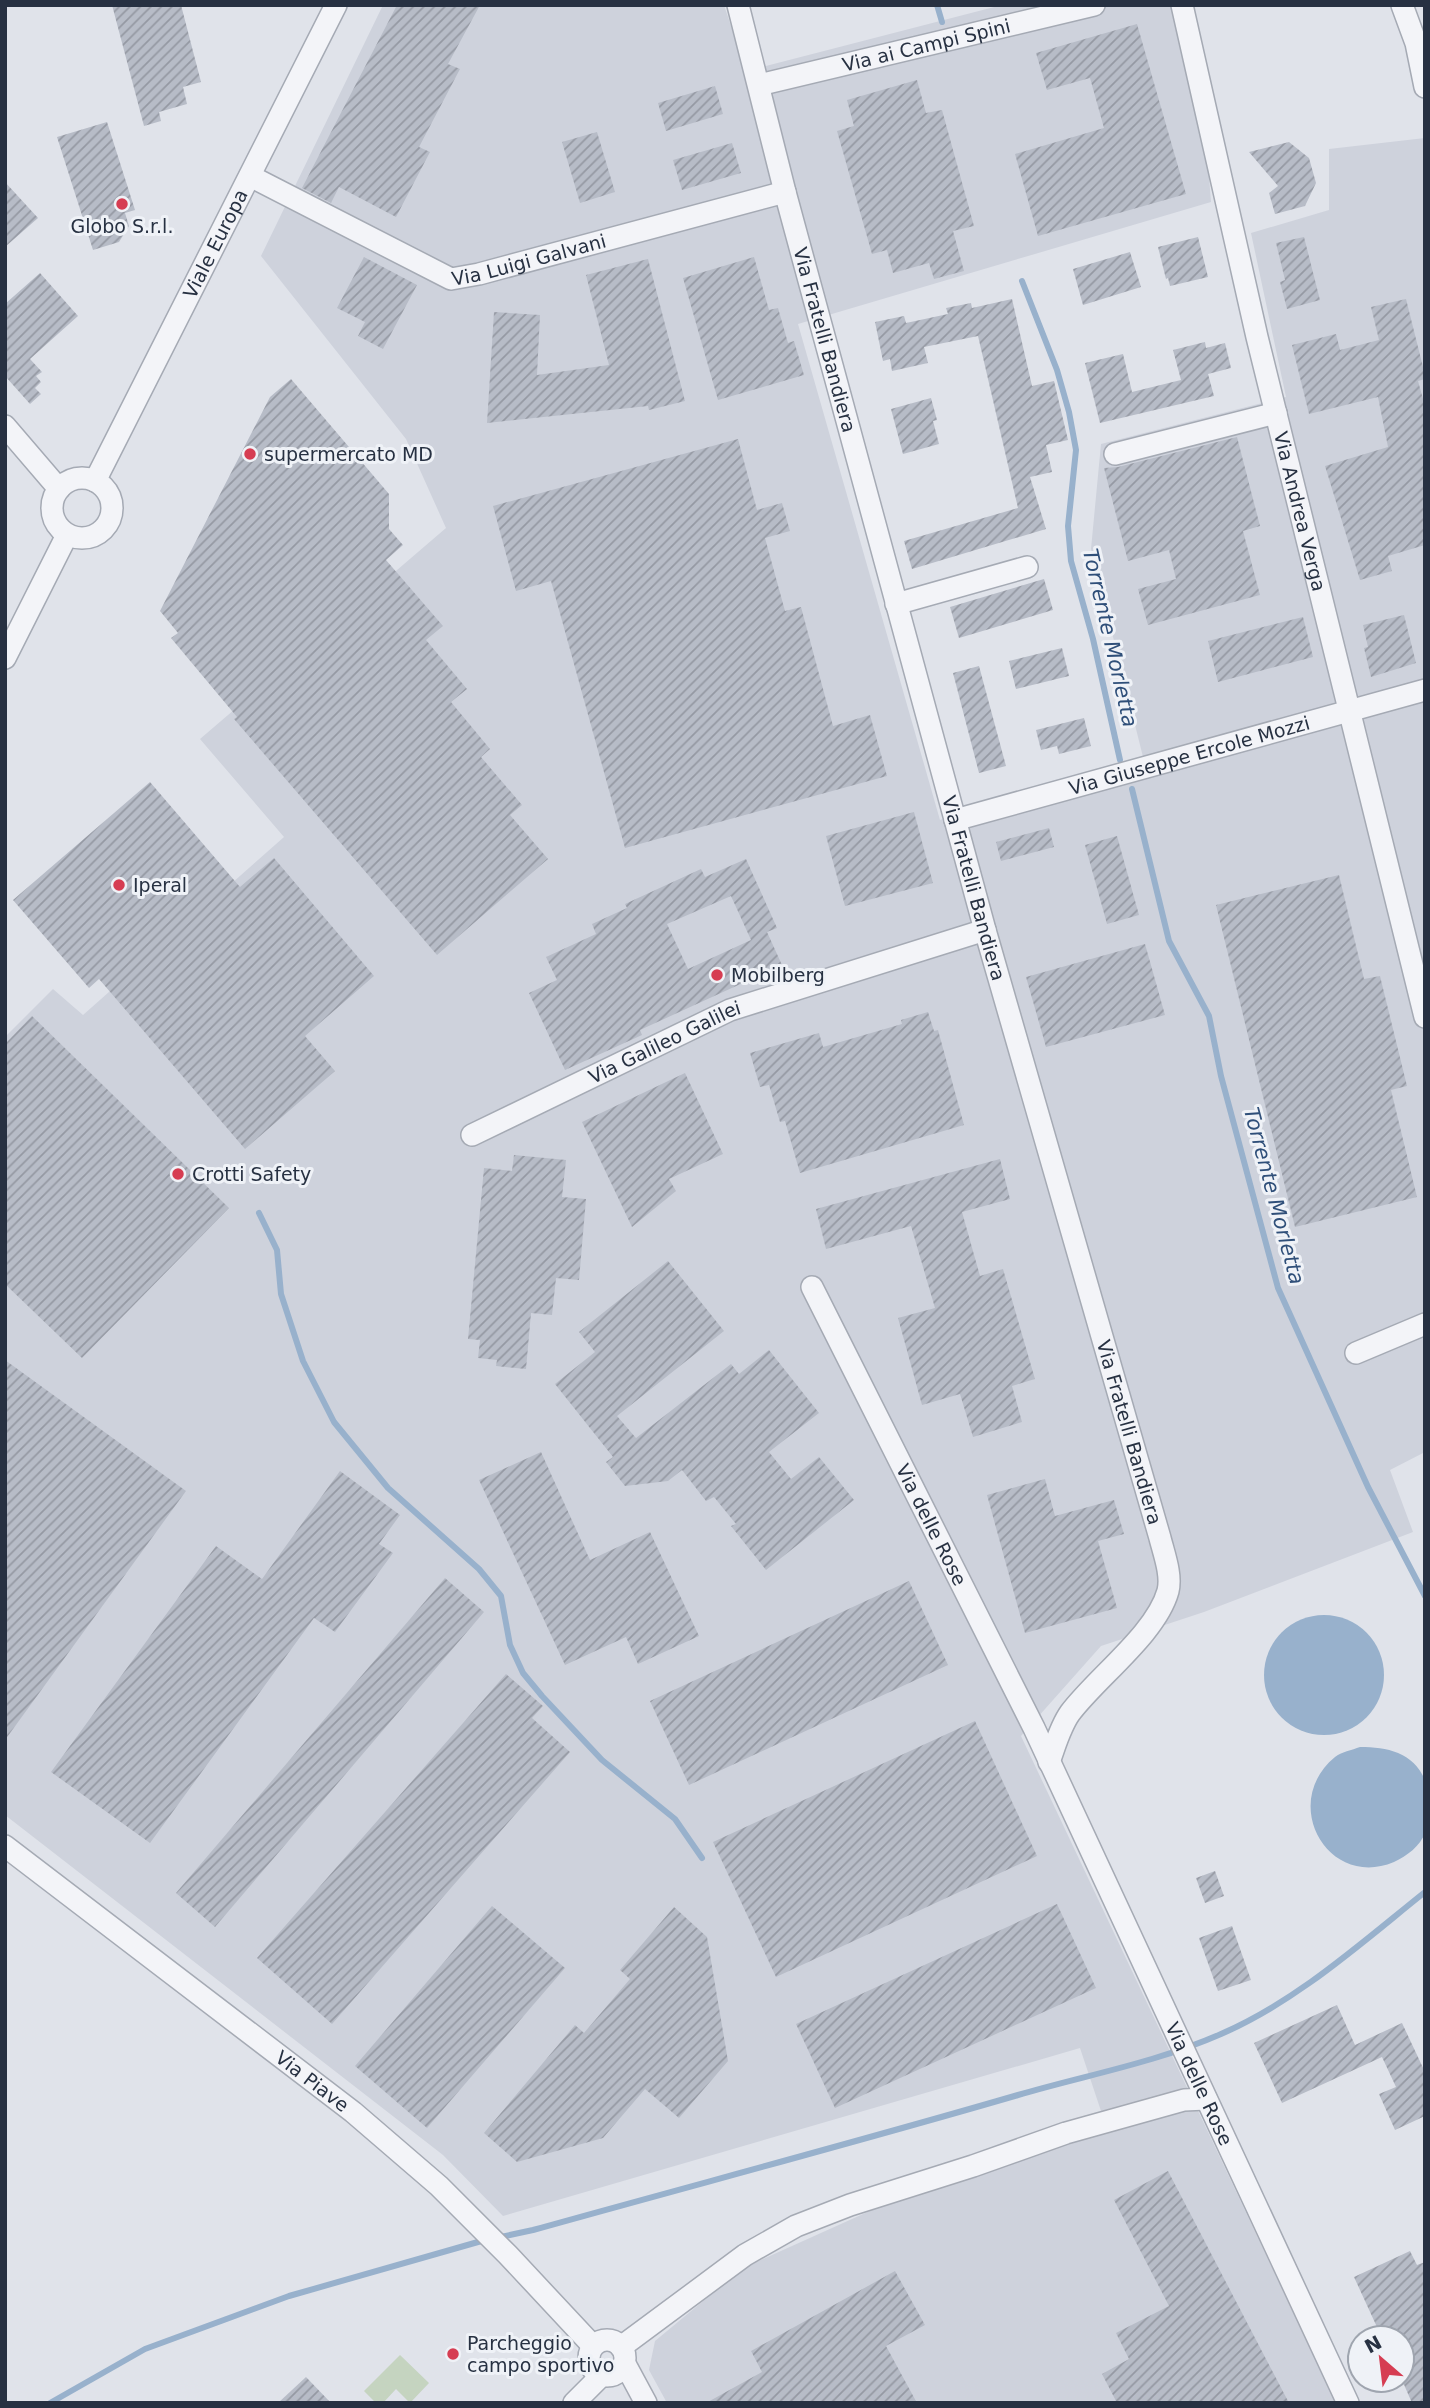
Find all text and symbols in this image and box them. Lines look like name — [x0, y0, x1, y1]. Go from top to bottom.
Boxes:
street label: Via ai Campi Spini — [840, 14, 1013, 76]
street label: Viale Europa — [178, 185, 252, 302]
marker: Globo S.r.l. — [114, 196, 130, 212]
place label: Globo S.r.l. — [71, 215, 173, 237]
street label: Via Luigi Galvani — [450, 229, 608, 290]
street label: Via Fratelli Bandiera — [789, 245, 861, 435]
street label: Via Andrea Verga — [1270, 429, 1330, 594]
place label: supermercato MD — [264, 443, 433, 465]
marker: supermercato MD — [242, 446, 258, 462]
water label: Torrente Morletta — [1078, 547, 1142, 729]
street label: Via Giuseppe Ercole Mozzi — [1066, 711, 1312, 799]
street label: Via Fratelli Bandiera — [938, 793, 1010, 983]
place label: Iperal — [133, 874, 187, 896]
marker: Iperal — [111, 877, 127, 893]
place label: Mobilberg — [731, 964, 825, 986]
marker: Mobilberg — [709, 967, 725, 983]
street label: Via Galileo Galilei — [585, 996, 743, 1088]
water label: Torrente Morletta — [1239, 1105, 1309, 1287]
place label: Crotti Safety — [192, 1163, 311, 1185]
marker: Crotti Safety — [170, 1166, 186, 1182]
street label: Via Fratelli Bandiera — [1093, 1337, 1167, 1527]
street label: Via delle Rose — [892, 1460, 971, 1589]
street label: Via delle Rose — [1161, 2019, 1238, 2149]
street label: Via Piave — [271, 2046, 354, 2116]
north arrow — [1346, 2324, 1416, 2394]
text: N — [1361, 2331, 1385, 2357]
place label: Parcheggio campo sportivo — [467, 2332, 614, 2376]
marker: Parcheggio campo sportivo — [445, 2346, 461, 2362]

